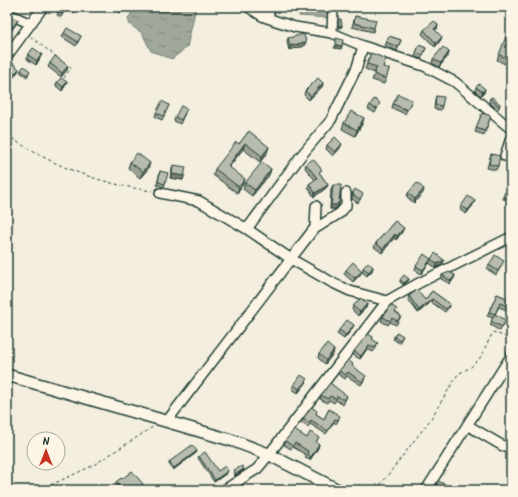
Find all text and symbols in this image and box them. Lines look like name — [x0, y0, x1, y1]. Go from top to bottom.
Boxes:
north arrow — [26, 431, 66, 471]
text: N — [43, 433, 50, 451]

